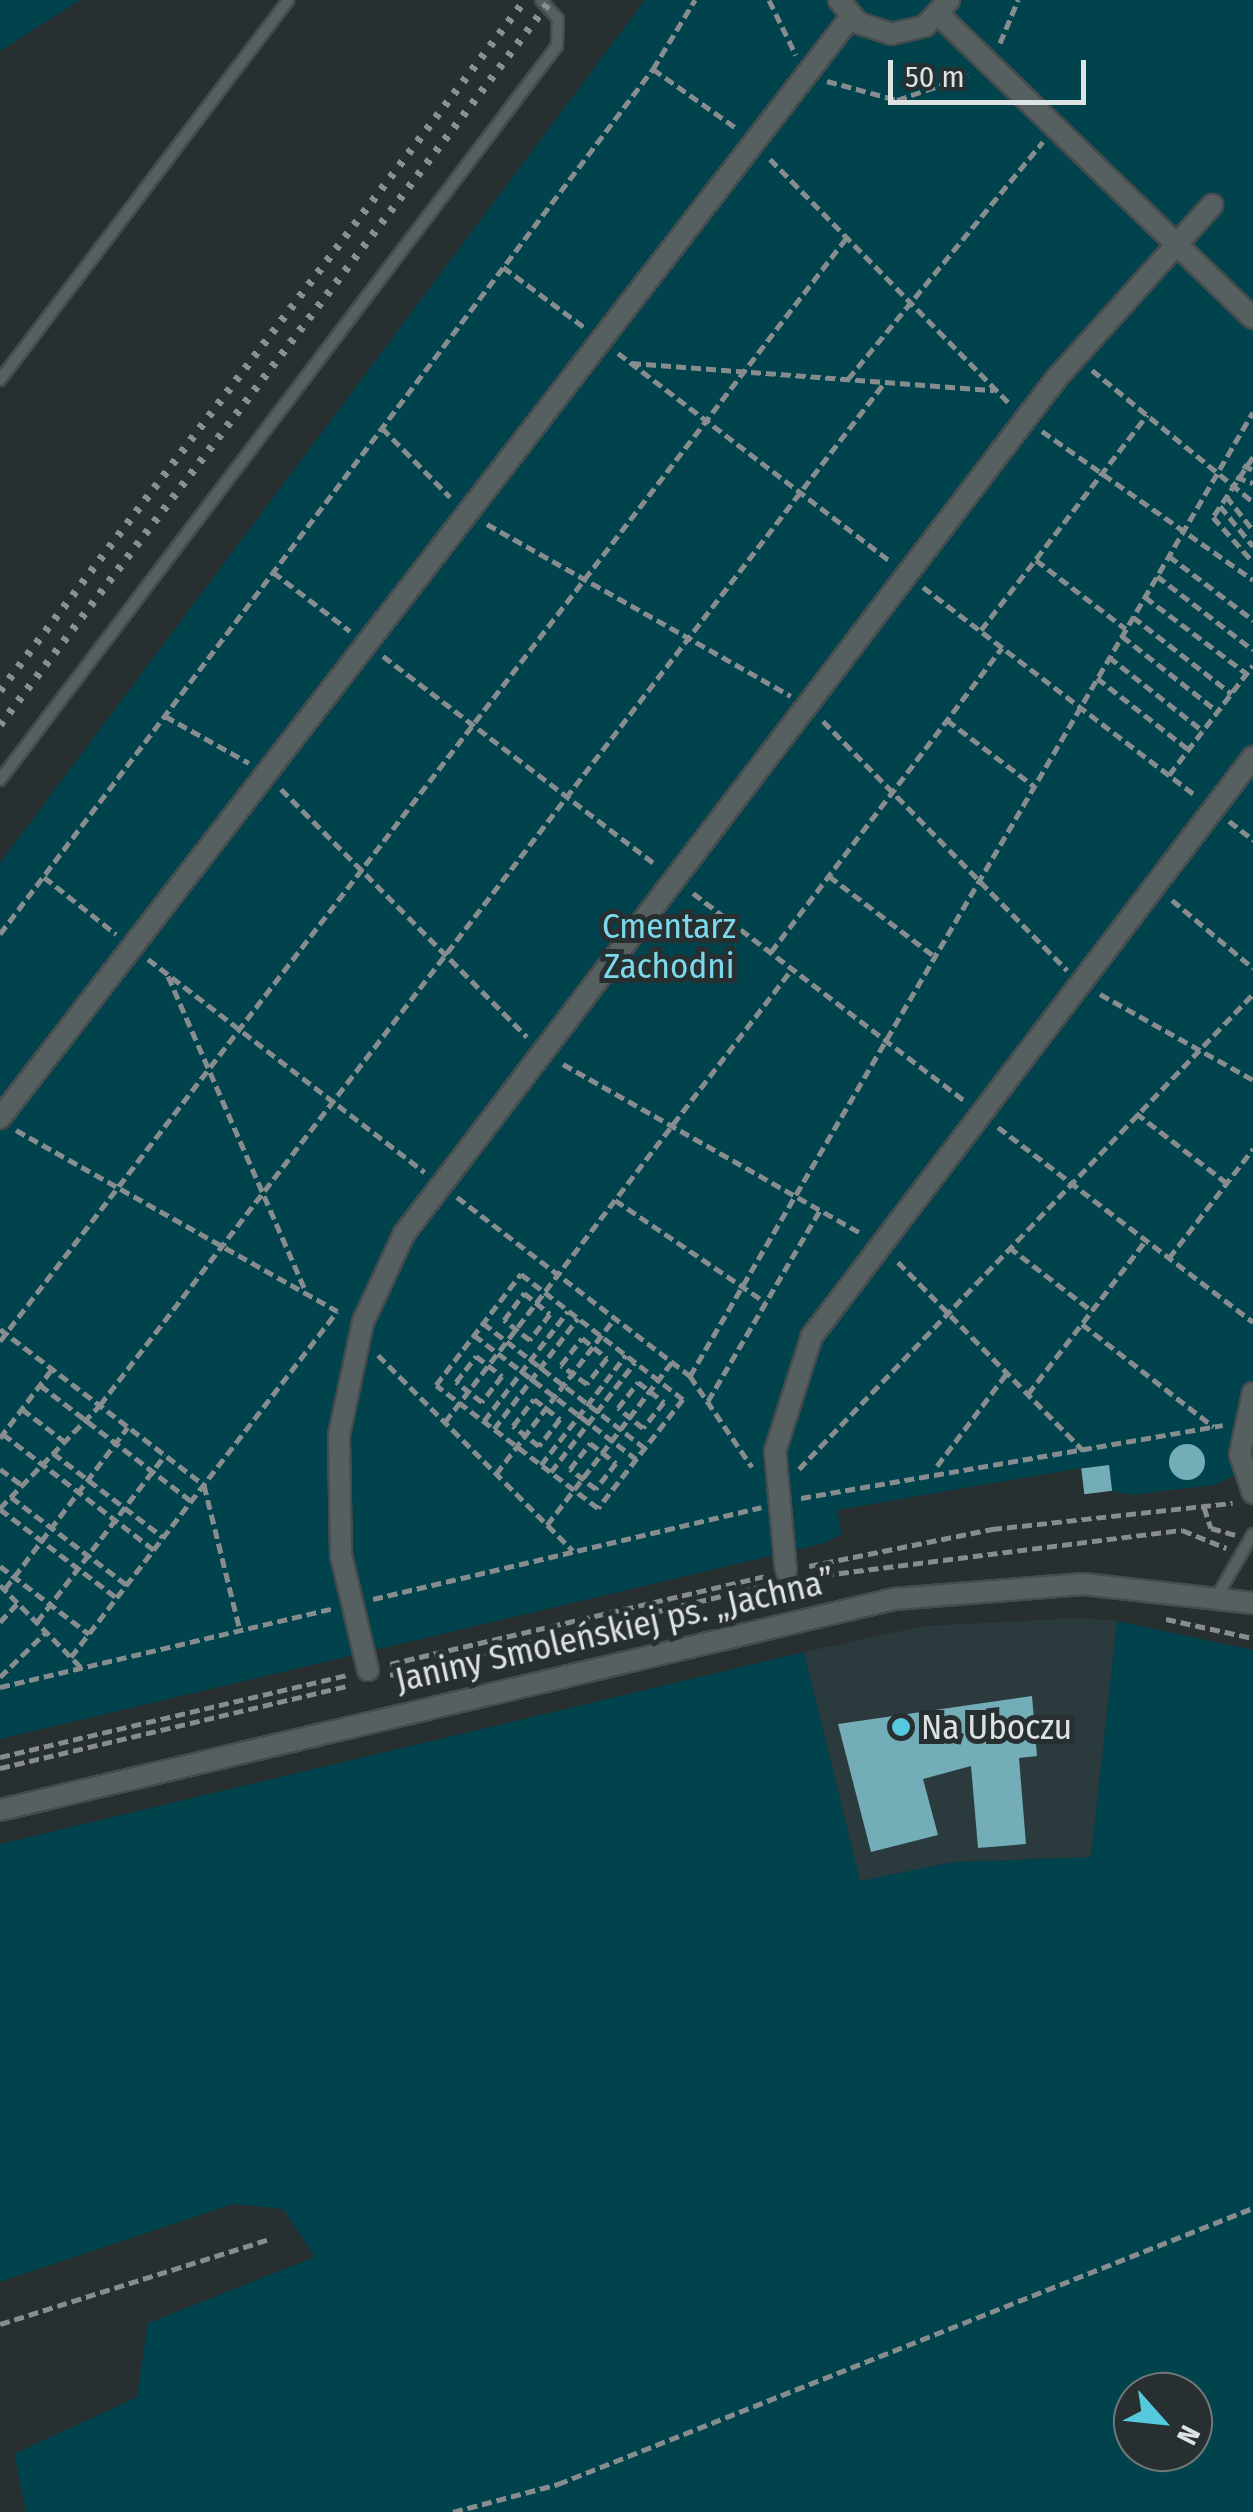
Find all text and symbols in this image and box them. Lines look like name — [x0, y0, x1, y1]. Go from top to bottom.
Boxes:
scale bar — [893, 40, 1090, 102]
text: 50 m — [905, 59, 965, 95]
park label: Cmentarz Zachodni — [602, 905, 736, 987]
street label: Janiny Smoleńskiej ps. „Jachna” — [391, 1559, 839, 1701]
place label: Na Uboczu — [921, 1706, 1072, 1748]
marker: Na Uboczu — [890, 1716, 912, 1738]
north arrow — [1113, 2372, 1213, 2472]
text: N — [1170, 2420, 1207, 2450]

